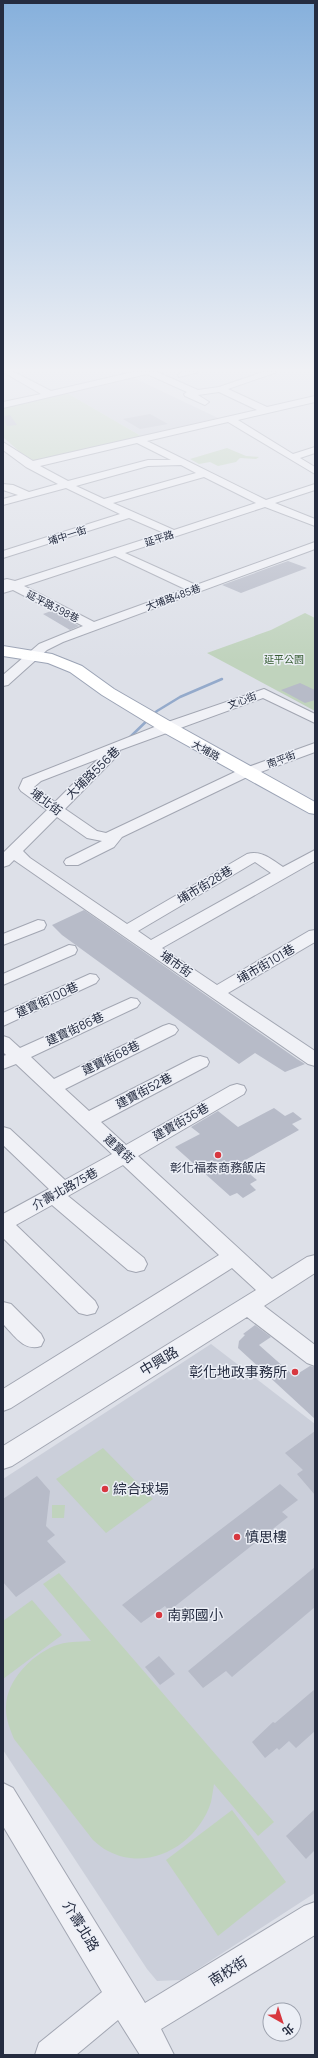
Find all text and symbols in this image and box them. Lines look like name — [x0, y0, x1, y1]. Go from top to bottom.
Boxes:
street label: 埔中一街 — [46, 522, 88, 548]
street label: 延平路 — [143, 527, 175, 549]
street label: 大埔路485巷 — [144, 581, 202, 613]
street label: 延平路398巷 — [24, 587, 82, 625]
park label: 延平公園 — [264, 652, 304, 666]
street label: 文心街 — [226, 688, 258, 712]
street label: 大埔路 — [189, 737, 223, 763]
street label: 大埔路556巷 — [62, 742, 123, 803]
street label: 南平街 — [264, 747, 298, 771]
street label: 埔北街 — [27, 784, 66, 819]
street label: 埔市街28巷 — [174, 861, 236, 908]
street label: 埔市街101巷 — [233, 940, 298, 987]
street label: 埔市街 — [157, 946, 196, 981]
street label: 建寶街100巷 — [13, 978, 81, 1021]
street label: 建寶街86巷 — [43, 1008, 107, 1049]
street label: 建寶街68巷 — [79, 1036, 143, 1079]
street label: 建寶街52巷 — [113, 1069, 175, 1112]
street label: 建寶街36巷 — [150, 1099, 212, 1144]
street label: 建寶街 — [100, 1130, 138, 1167]
marker: 彰化福泰商務飯店 — [213, 1150, 223, 1160]
place label: 彰化福泰商務飯店 — [170, 1159, 266, 1176]
street label: 介壽北路75巷 — [29, 1163, 101, 1214]
street label: 中興路 — [136, 1342, 182, 1380]
place label: 彰化地政事務所 — [189, 1362, 287, 1381]
marker: 彰化地政事務所 — [290, 1367, 300, 1377]
place label: 綜合球場 — [113, 1479, 169, 1498]
marker: 綜合球場 — [100, 1484, 110, 1494]
place label: 慎思樓 — [245, 1527, 287, 1546]
marker: 慎思樓 — [232, 1532, 242, 1542]
place label: 南郭國小 — [167, 1605, 223, 1624]
marker: 南郭國小 — [154, 1610, 164, 1620]
street label: 介壽北路 — [59, 1897, 104, 1955]
street label: 南校街 — [205, 1951, 251, 1990]
north arrow — [262, 2002, 302, 2042]
text: 北 — [280, 2021, 298, 2039]

